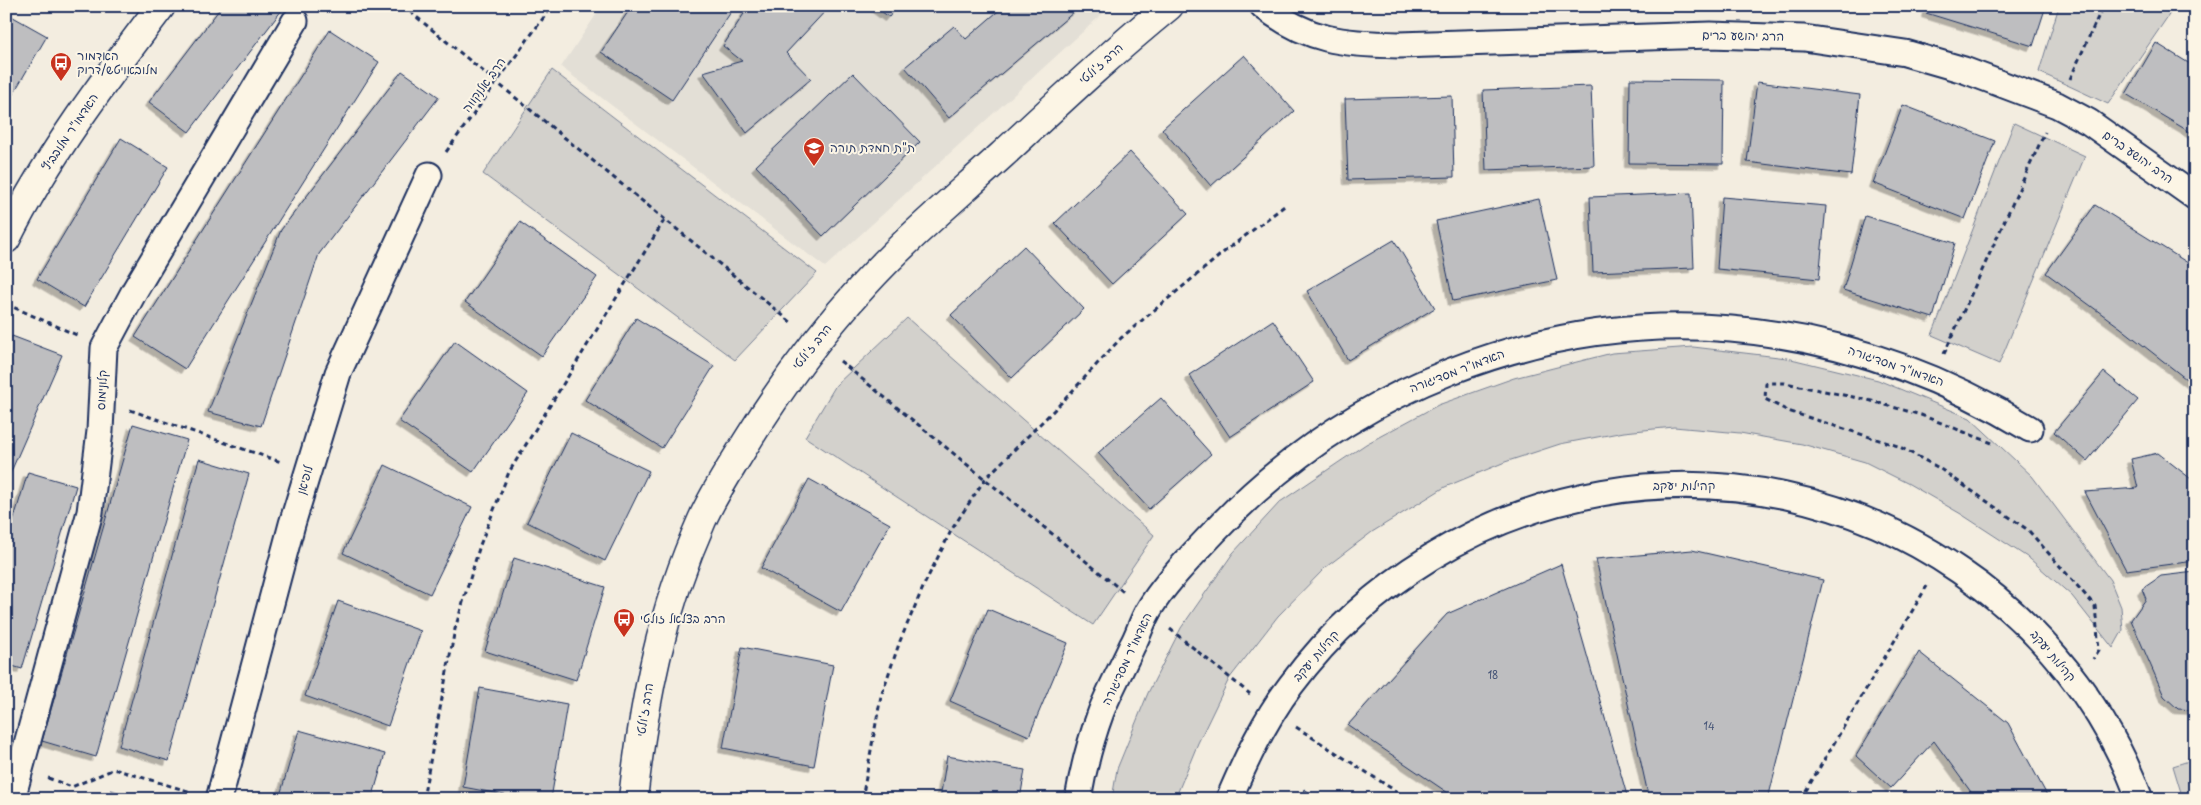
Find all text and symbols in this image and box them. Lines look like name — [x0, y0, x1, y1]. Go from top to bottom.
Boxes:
street label: הרב יהושע ברים — [1702, 25, 1784, 45]
street label: הרב ז'ולטי — [1074, 38, 1126, 88]
place label: האדמור מלובאויטש/דרוק — [77, 46, 158, 78]
bus stop icon: האדמור מלובאויטש/דרוק — [49, 51, 73, 82]
street label: הרב אלנקווה — [457, 53, 509, 116]
street label: האדמו"ר מלובביץ — [37, 89, 102, 174]
street label: הרב יהושע ברים — [2100, 125, 2177, 187]
school or university icon: ת"ת חמדת תורה — [802, 136, 826, 167]
place label: ת"ת חמדת תורה — [830, 138, 915, 156]
street label: הרב ז'ולטי — [787, 320, 835, 373]
street label: האדמו"ר מסדיגורה — [1846, 340, 1947, 390]
street label: האדמו"ר מסדיגורה — [1406, 344, 1507, 397]
street label: קלונימוס — [91, 369, 111, 410]
street label: לופיאן — [291, 462, 317, 496]
street label: קהילות יעקב — [1653, 476, 1716, 494]
bus stop icon: הרב בצלאל זולטי — [612, 607, 636, 638]
place label: הרב בצלאל זולטי — [640, 609, 726, 627]
street label: האדמו"ר מסדיגורה — [1097, 609, 1156, 708]
street label: קהילות יעקב — [1288, 626, 1343, 685]
street label: קהילות יעקב — [2027, 626, 2081, 685]
house number: 18 — [1488, 667, 1498, 682]
street label: הרב ז'ולטי — [631, 682, 657, 738]
house number: 14 — [1703, 718, 1715, 733]

